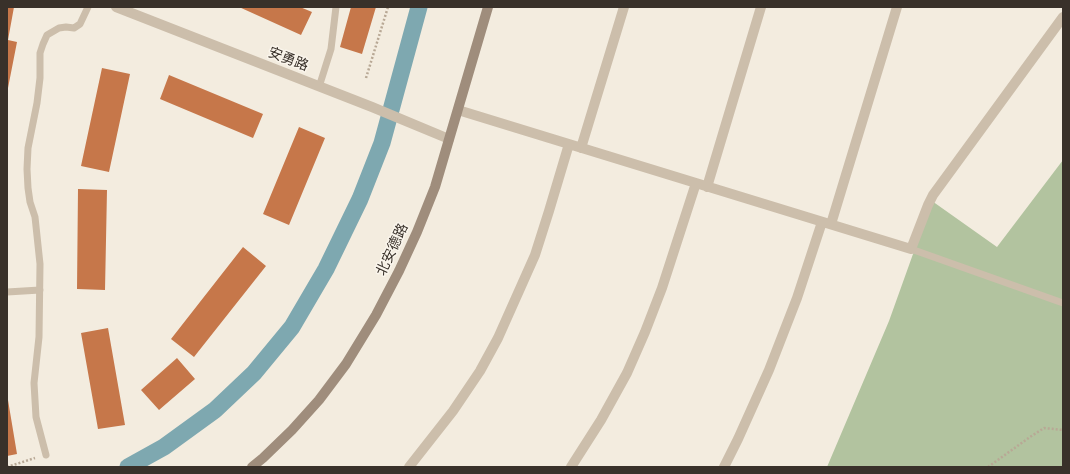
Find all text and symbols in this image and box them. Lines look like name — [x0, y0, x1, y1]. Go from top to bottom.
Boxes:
street label: 安勇路 — [265, 45, 311, 75]
street label: 北安德路 — [374, 221, 412, 279]

